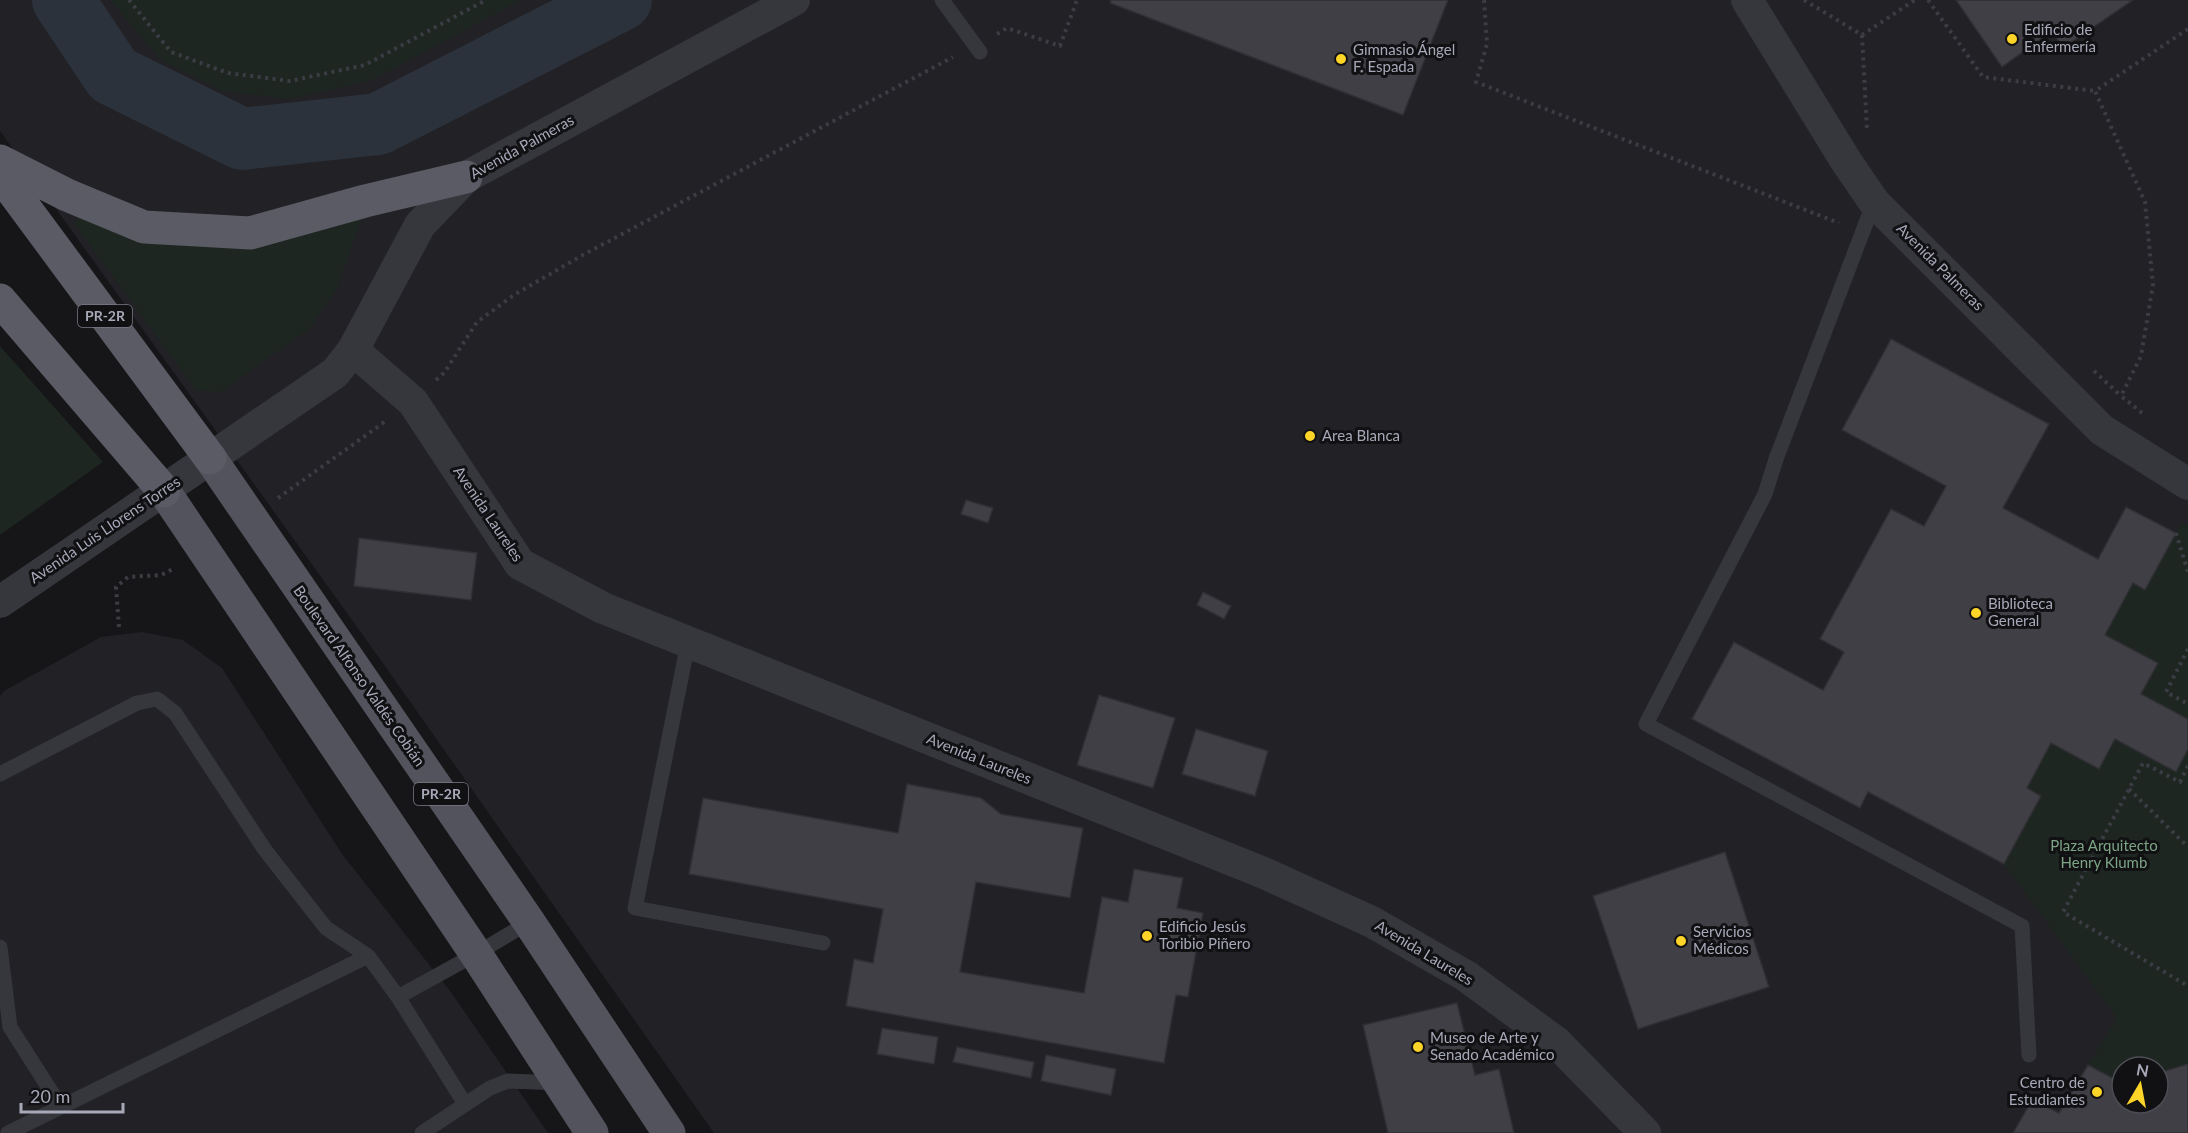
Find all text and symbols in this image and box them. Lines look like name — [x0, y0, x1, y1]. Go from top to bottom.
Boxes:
place label: Edificio de Enfermería — [2024, 20, 2096, 55]
marker: Edificio de Enfermería — [2005, 32, 2019, 46]
place label: Gimnasio Ángel F. Espada — [1353, 40, 1455, 75]
marker: Gimnasio Ángel F. Espada — [1334, 52, 1348, 66]
street label: Avenida Palmeras — [466, 110, 577, 182]
street label: Avenida Palmeras — [1893, 219, 1988, 314]
road number: PR-2R — [78, 305, 132, 327]
place label: Area Blanca — [1322, 426, 1400, 444]
marker: Area Blanca — [1303, 429, 1317, 443]
street label: Avenida Laureles — [450, 462, 527, 565]
street label: Avenida Luis Llorens Torres — [26, 472, 183, 586]
street label: Boulevard Alfonso Valdés Cobián — [290, 582, 429, 769]
place label: Biblioteca General — [1988, 594, 2053, 629]
marker: Biblioteca General — [1969, 606, 1983, 620]
street label: Avenida Laureles — [924, 729, 1034, 787]
road number: PR-2R — [414, 783, 468, 805]
park label: Plaza Arquitecto Henry Klumb — [2050, 836, 2158, 871]
street label: Avenida Laureles — [1372, 916, 1477, 988]
place label: Edificio Jesús Toribio Piñero — [1159, 917, 1250, 952]
place label: Servicios Médicos — [1693, 922, 1752, 957]
marker: Edificio Jesús Toribio Piñero — [1140, 929, 1154, 943]
marker: Servicios Médicos — [1674, 934, 1688, 948]
place label: Museo de Arte y Senado Académico — [1430, 1028, 1554, 1063]
marker: Museo de Arte y Senado Académico — [1411, 1040, 1425, 1054]
north arrow — [2110, 1055, 2170, 1115]
text: N — [2135, 1059, 2150, 1080]
place label: Centro de Estudiantes — [2009, 1073, 2085, 1108]
scale bar — [21, 1076, 123, 1114]
text: 20 m — [30, 1085, 70, 1107]
marker: Centro de Estudiantes — [2090, 1085, 2104, 1099]

